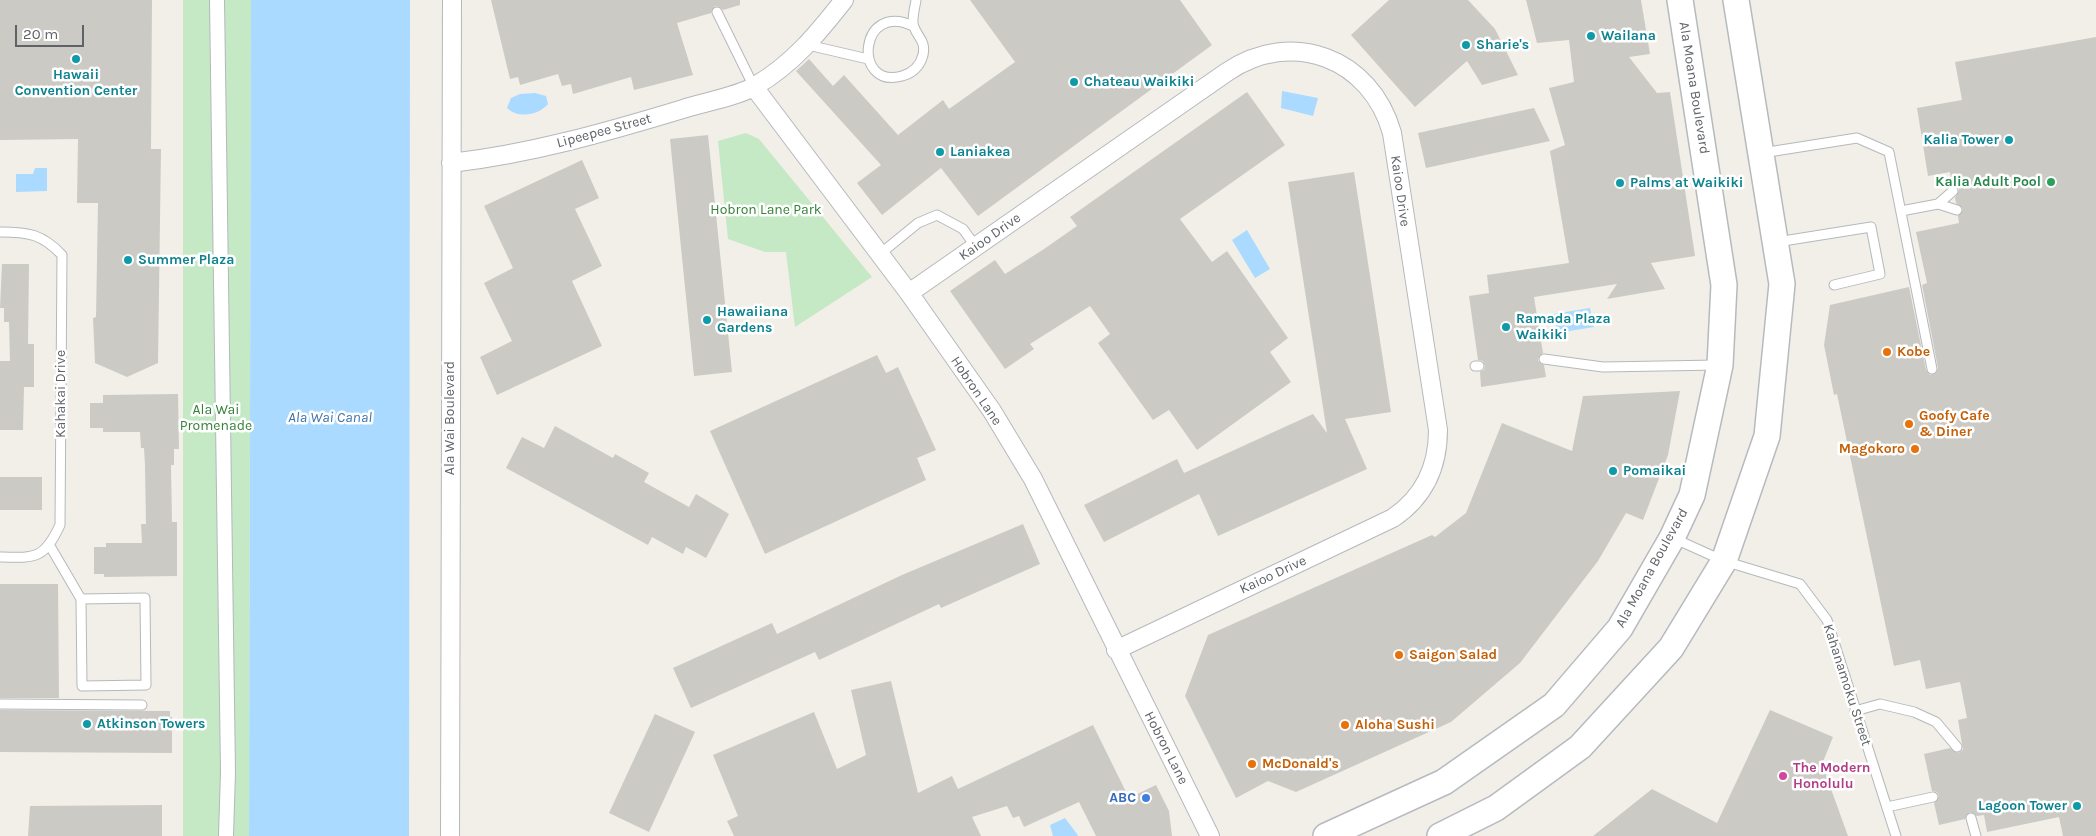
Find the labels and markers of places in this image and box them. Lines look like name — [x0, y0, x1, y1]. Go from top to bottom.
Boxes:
place label: Wailana — [1601, 28, 1656, 44]
marker: Wailana — [1585, 30, 1597, 42]
place label: Sharie's — [1476, 37, 1529, 53]
marker: Sharie's — [1460, 39, 1472, 51]
marker: Hawaii Convention Center — [70, 53, 82, 65]
place label: Hawaii Convention Center — [15, 67, 137, 100]
place label: Chateau Waikiki — [1084, 74, 1194, 90]
marker: Chateau Waikiki — [1068, 76, 1080, 88]
place label: Kalia Tower — [1923, 132, 1999, 148]
marker: Kalia Tower — [2003, 134, 2015, 146]
place label: Laniakea — [950, 144, 1011, 160]
marker: Laniakea — [934, 146, 946, 158]
place label: Kalia Adult Pool — [1935, 174, 2041, 190]
place label: Palms at Waikiki — [1630, 175, 1743, 191]
marker: Kalia Adult Pool — [2045, 176, 2057, 188]
marker: Palms at Waikiki — [1614, 177, 1626, 189]
place label: Summer Plaza — [138, 252, 234, 268]
marker: Summer Plaza — [122, 254, 134, 266]
place label: Hawaiiana Gardens — [717, 304, 788, 336]
place label: Ramada Plaza Waikiki — [1516, 311, 1611, 344]
marker: Hawaiiana Gardens — [701, 314, 713, 326]
marker: Ramada Plaza Waikiki — [1500, 321, 1512, 333]
place label: Kobe — [1897, 344, 1930, 360]
marker: Kobe — [1881, 346, 1893, 358]
place label: Goofy Cafe & Diner — [1919, 408, 1990, 441]
marker: Goofy Cafe & Diner — [1903, 418, 1915, 430]
place label: Magokoro — [1839, 441, 1905, 457]
marker: Magokoro — [1909, 443, 1921, 455]
place label: Pomaikai — [1623, 463, 1686, 479]
marker: Pomaikai — [1607, 465, 1619, 477]
place label: Saigon Salad — [1409, 647, 1497, 663]
marker: Saigon Salad — [1393, 649, 1405, 661]
place label: Atkinson Towers — [97, 716, 205, 732]
place label: Aloha Sushi — [1355, 717, 1435, 733]
marker: Atkinson Towers — [81, 718, 93, 730]
marker: Aloha Sushi — [1339, 719, 1351, 731]
place label: McDonald's — [1262, 756, 1339, 772]
marker: McDonald's — [1246, 758, 1258, 770]
place label: The Modern Honolulu — [1793, 760, 1871, 792]
marker: The Modern Honolulu — [1777, 770, 1789, 782]
place label: ABC — [1109, 790, 1136, 806]
marker: ABC — [1140, 792, 1152, 804]
place label: Lagoon Tower — [1978, 798, 2067, 814]
marker: Lagoon Tower — [2071, 800, 2083, 812]

